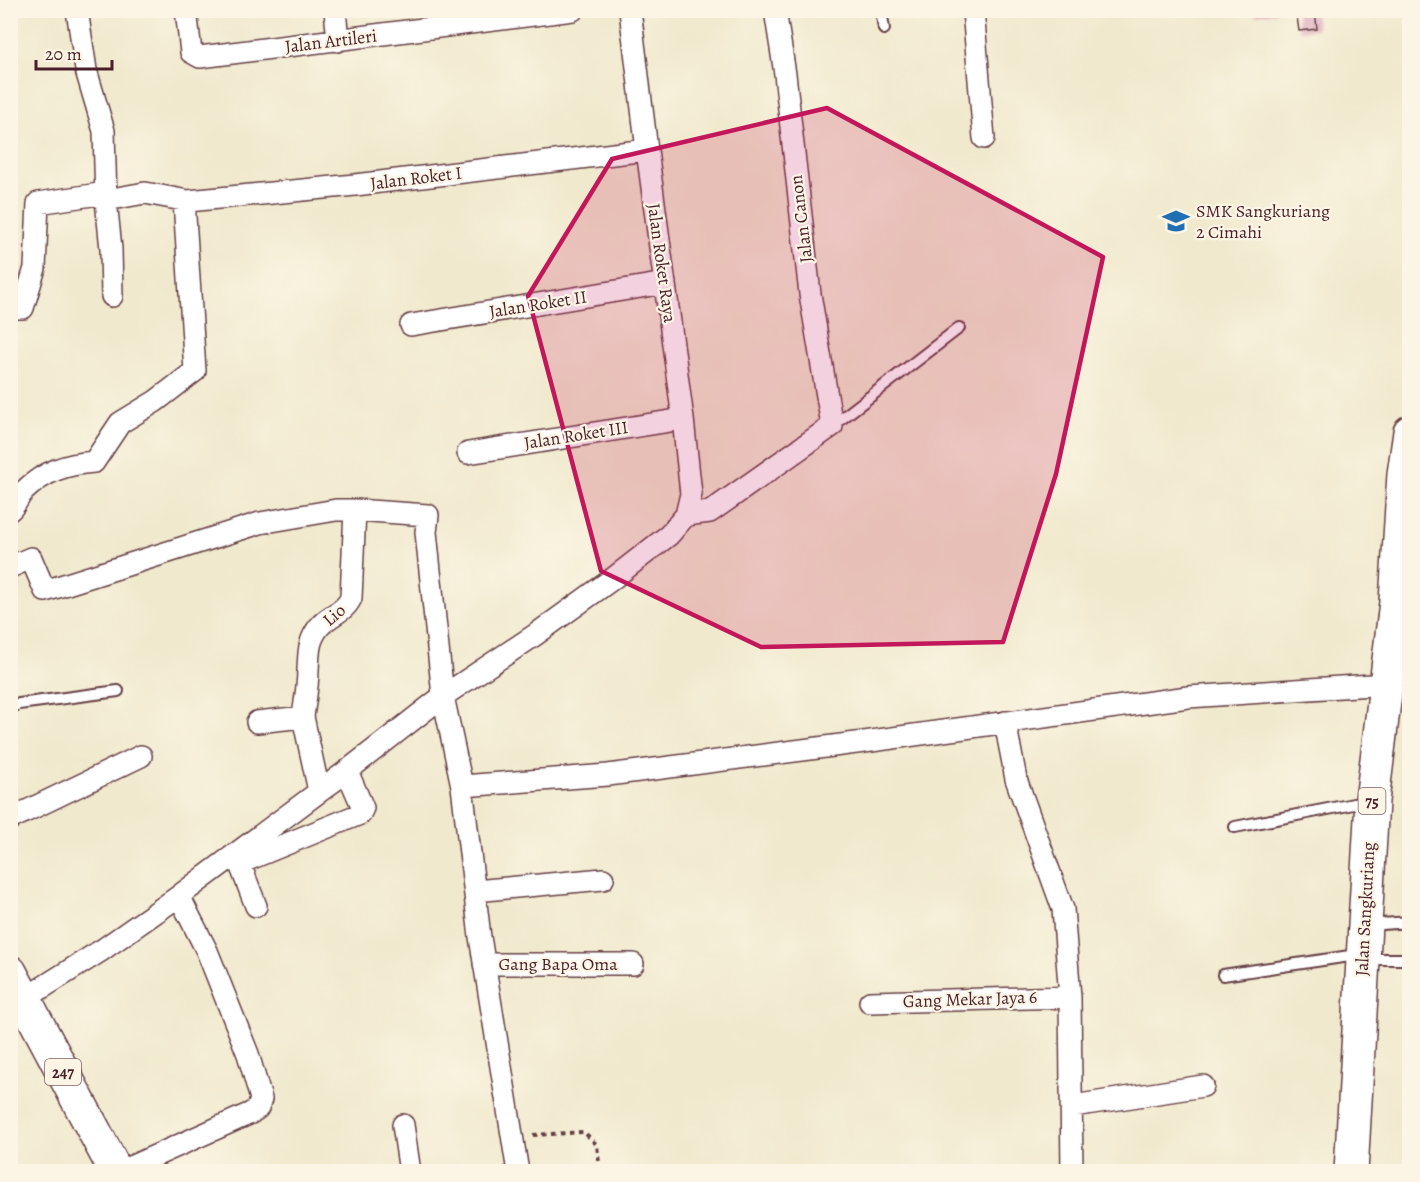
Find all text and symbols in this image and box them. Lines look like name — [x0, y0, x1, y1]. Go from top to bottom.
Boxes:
street label: Jalan Artileri — [284, 23, 378, 59]
scale bar — [36, 33, 112, 71]
text: 20 m — [45, 42, 82, 66]
street label: Jalan Roket I — [369, 160, 463, 196]
street label: Jalan Canon — [784, 174, 818, 264]
place label: SMK Sangkuriang 2 Cimahi — [1196, 199, 1330, 244]
street label: Jalan Roket Raya — [642, 202, 682, 325]
school or university icon: SMK Sangkuriang 2 Cimahi — [1161, 206, 1191, 236]
street label: Jalan Roket II — [487, 284, 589, 324]
street label: Jalan Roket III — [522, 415, 630, 455]
street label: Lio — [317, 598, 351, 632]
road number: 75 — [1358, 788, 1386, 814]
street label: Jalan Sangkuriang — [1350, 841, 1380, 977]
street label: Gang Bapa Oma — [498, 952, 618, 976]
street label: Gang Mekar Jaya 6 — [902, 985, 1038, 1013]
road number: 247 — [45, 1059, 81, 1085]

